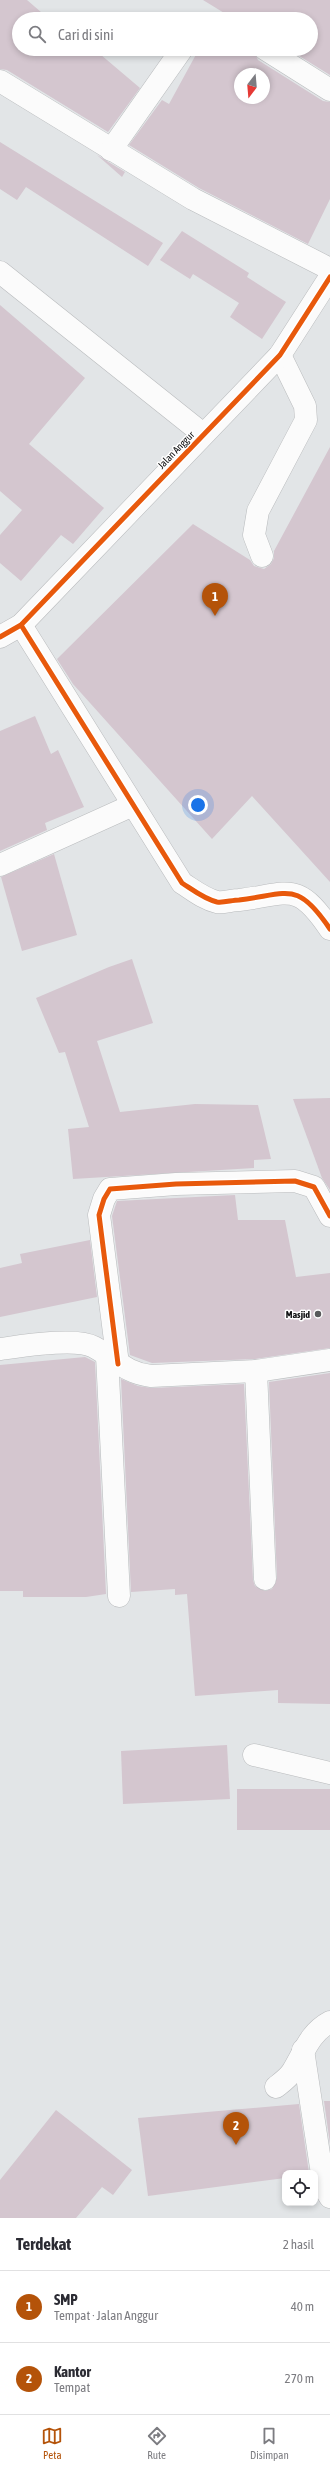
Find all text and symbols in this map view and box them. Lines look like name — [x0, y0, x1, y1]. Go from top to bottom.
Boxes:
search box — [12, 12, 318, 56]
icon: search — [26, 23, 48, 45]
text: Cari di sini — [58, 26, 114, 43]
north arrow — [234, 68, 270, 104]
street label: Jalan Anggur — [156, 428, 197, 471]
pin: 1 — [202, 583, 228, 616]
your location — [188, 795, 208, 815]
place label: Masjid — [286, 1309, 310, 1320]
marker: Masjid — [313, 1309, 323, 1319]
pin: 2 — [223, 2112, 249, 2145]
map controls — [282, 2170, 318, 2206]
button: locate — [282, 2170, 318, 2206]
text: Terdekat — [16, 2234, 71, 2254]
text: 2 hasil — [283, 2237, 314, 2252]
text: SMP — [54, 2291, 78, 2308]
text: 1 — [26, 2299, 32, 2314]
text: 40 m — [291, 2299, 314, 2314]
text: Tempat · Jalan Anggur — [54, 2308, 158, 2323]
text: Kantor — [54, 2363, 91, 2380]
text: 2 — [26, 2371, 32, 2386]
text: 270 m — [285, 2371, 314, 2386]
text: Tempat — [54, 2380, 90, 2395]
tab: Peta — [41, 2425, 63, 2461]
tab: Rute — [146, 2425, 168, 2461]
tab: Disimpan — [250, 2425, 289, 2461]

